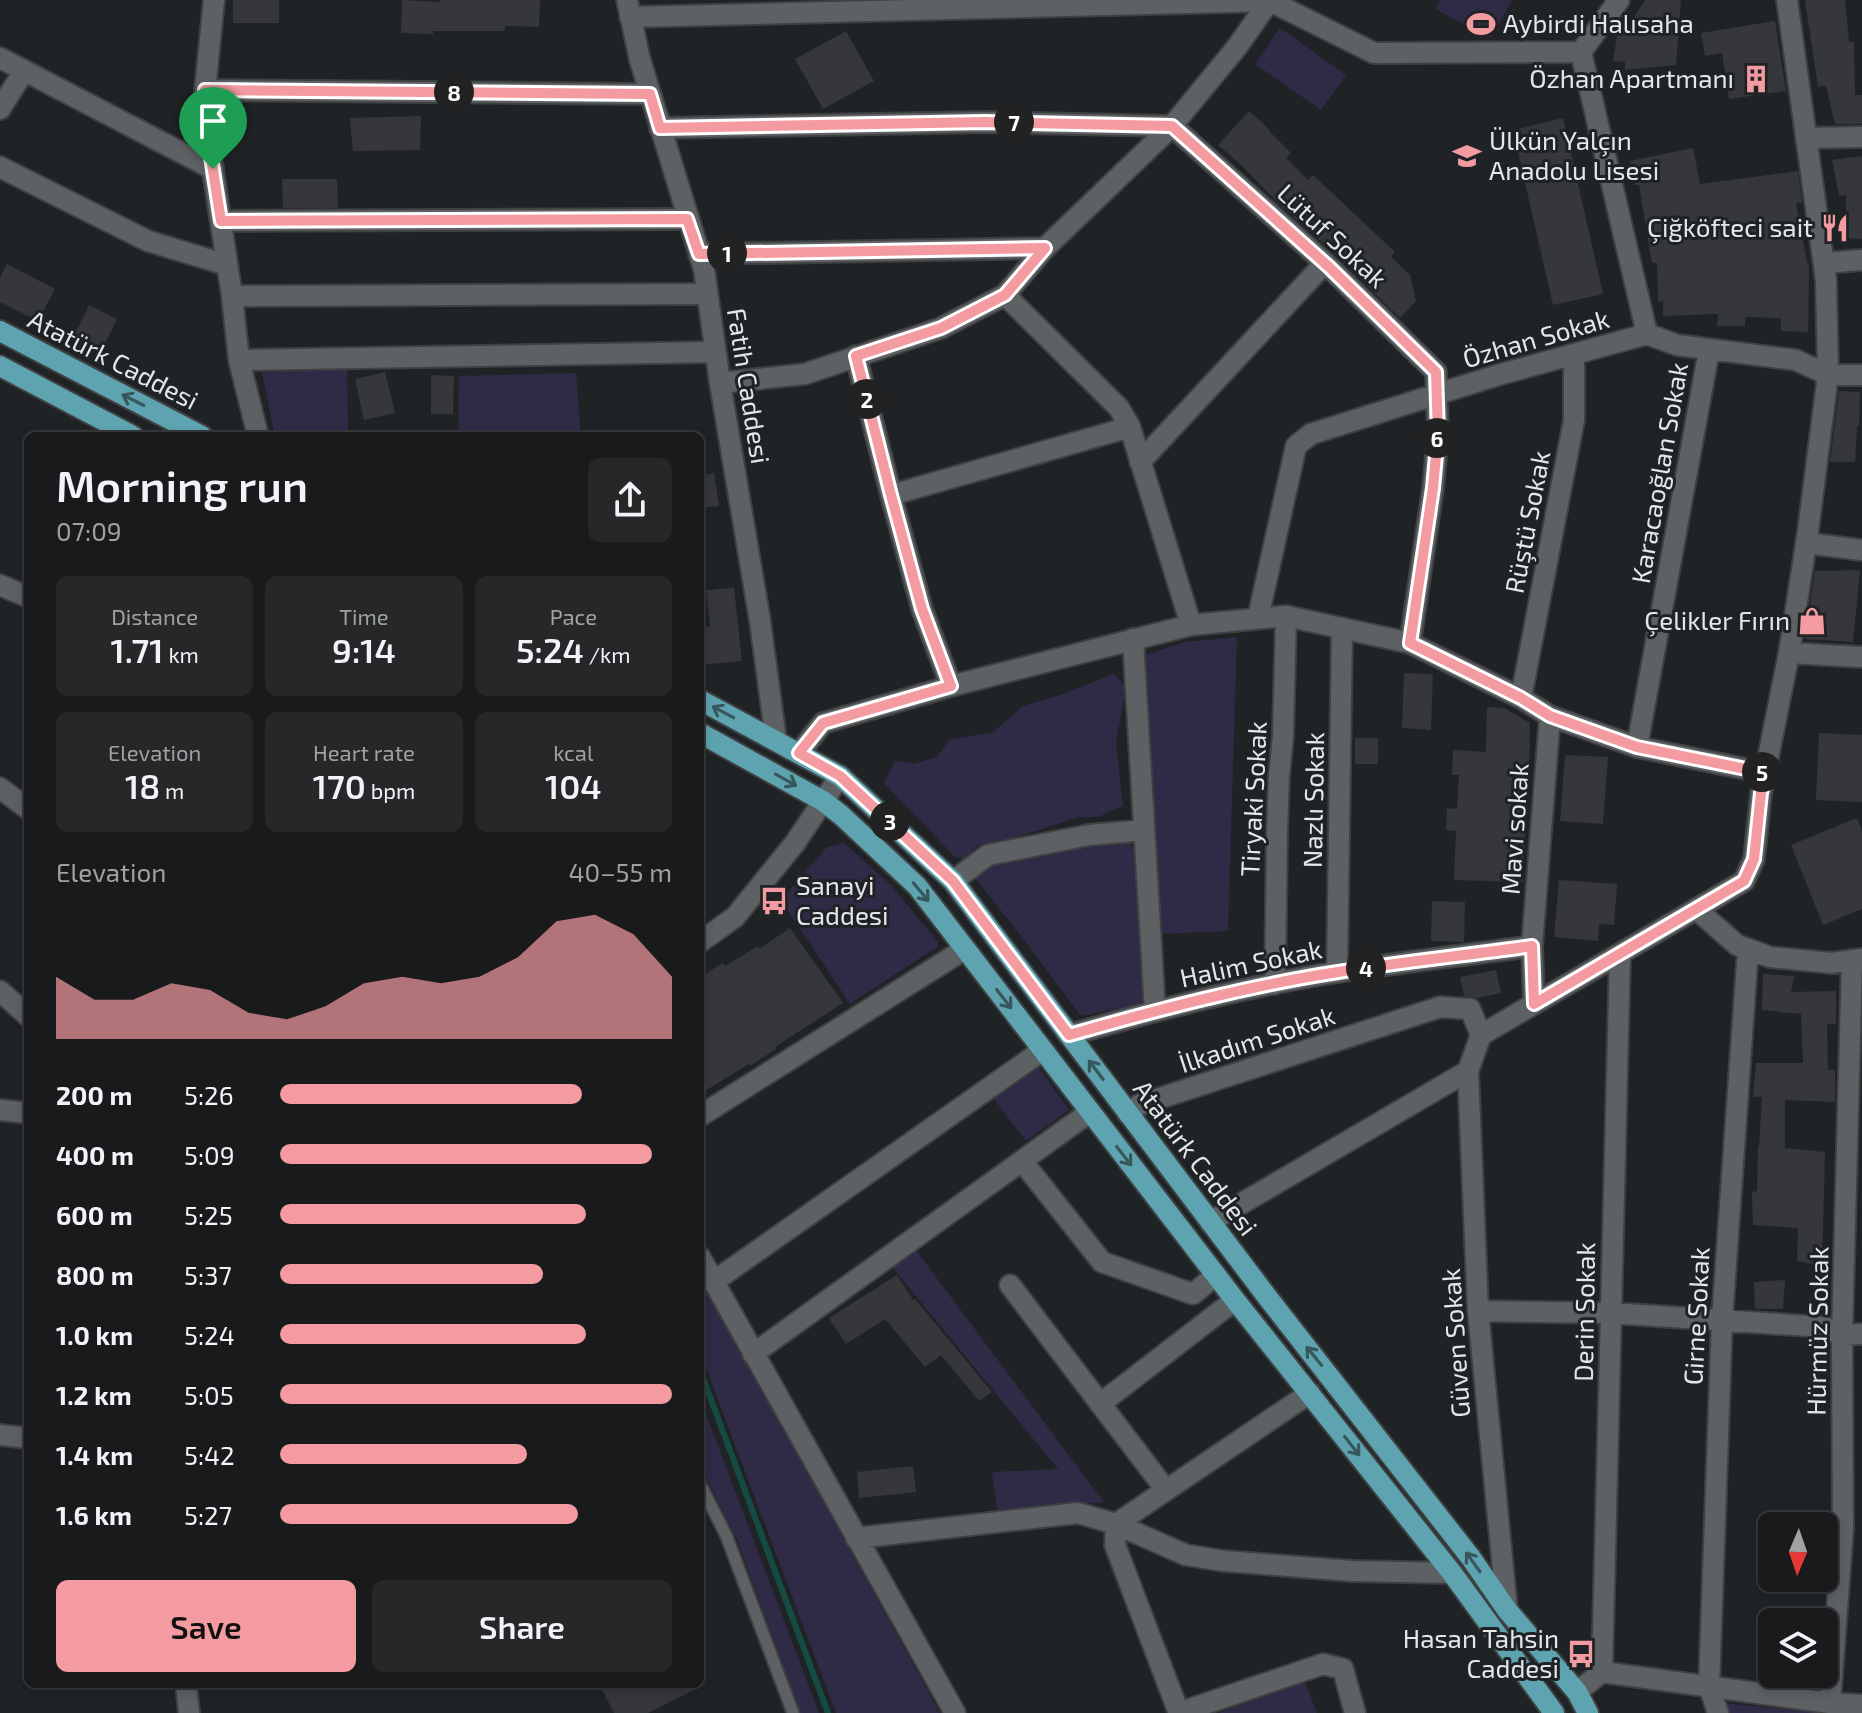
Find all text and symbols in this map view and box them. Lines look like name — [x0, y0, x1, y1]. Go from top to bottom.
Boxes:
place label: Aybirdi Halısaha — [1503, 7, 1694, 38]
sports icon: Aybirdi Halısaha — [1466, 9, 1496, 39]
place label: Özhan Apartmanı — [1529, 62, 1734, 93]
building icon: Özhan Apartmanı — [1741, 64, 1771, 94]
pin: 8 — [434, 72, 474, 112]
text: 8 — [447, 79, 461, 105]
pin — [179, 87, 247, 169]
icon: arrive — [191, 99, 235, 143]
pin: 7 — [994, 102, 1034, 142]
text: 7 — [1008, 109, 1020, 135]
place label: Ülkün Yalçın Anadolu Lisesi — [1489, 124, 1659, 185]
school or university icon: Ülkün Yalçın Anadolu Lisesi — [1452, 141, 1482, 171]
street label: Lütuf Sokak — [1272, 176, 1394, 293]
place label: Çiğköfteci sait — [1647, 211, 1813, 244]
restaurant icon: Çiğköfteci sait — [1820, 213, 1850, 243]
pin: 1 — [707, 233, 747, 273]
text: 1 — [722, 240, 732, 266]
street label: Özhan Sokak — [1459, 302, 1612, 373]
street label: Atatürk Caddesi — [24, 303, 204, 415]
street label: Fatih Caddesi — [722, 306, 777, 466]
street label: Karacaoğlan Sokak — [1624, 360, 1693, 586]
pin: 2 — [847, 379, 887, 419]
text: 2 — [861, 386, 873, 412]
one-way arrow — [122, 392, 146, 407]
pin: 6 — [1417, 418, 1457, 458]
text: 6 — [1431, 425, 1443, 451]
street label: Rüştü Sokak — [1498, 448, 1558, 596]
text: Morning run — [56, 458, 308, 511]
button: share — [588, 458, 672, 542]
text: 07:09 — [56, 515, 122, 546]
text: Distance — [111, 603, 198, 629]
text: Time — [339, 603, 389, 629]
text: Pace — [550, 603, 597, 629]
place label: Çelikler Fırın — [1644, 604, 1790, 637]
shop icon: Çelikler Fırın — [1797, 606, 1827, 636]
text: 1.71 — [110, 629, 164, 670]
text: 9:14 — [332, 629, 396, 670]
text: 5:24 — [516, 629, 584, 670]
text: km — [164, 641, 199, 667]
text: /km — [584, 641, 631, 667]
one-way arrow — [711, 704, 735, 720]
street label: Tiryaki Sokak — [1233, 720, 1272, 877]
street label: Nazlı Sokak — [1296, 732, 1329, 868]
text: Elevation — [108, 739, 201, 765]
text: Heart rate — [313, 739, 415, 765]
text: kcal — [553, 739, 593, 765]
pin: 5 — [1742, 752, 1782, 792]
text: 5 — [1756, 759, 1768, 785]
street label: Mavi sokak — [1493, 762, 1534, 896]
text: 18 — [125, 765, 160, 806]
text: 170 — [313, 765, 366, 806]
text: 104 — [545, 765, 602, 806]
one-way arrow — [774, 773, 798, 789]
text: m — [160, 777, 184, 803]
text: bpm — [366, 777, 415, 803]
pin: 3 — [870, 801, 910, 841]
text: 3 — [884, 808, 896, 834]
text: Elevation — [56, 856, 166, 887]
text: 40–55 m — [568, 856, 672, 887]
place label: Sanayi Caddesi — [796, 869, 889, 930]
one-way arrow — [912, 881, 930, 902]
bus stop icon: Sanayi Caddesi — [759, 886, 789, 916]
street label: Halim Sokak — [1177, 932, 1325, 993]
pin: 4 — [1346, 948, 1386, 988]
text: 4 — [1359, 955, 1373, 981]
one-way arrow — [995, 988, 1012, 1009]
street label: İlkadım Sokak — [1175, 999, 1338, 1078]
one-way arrow — [1087, 1060, 1104, 1082]
street label: Atatürk Caddesi — [1128, 1073, 1265, 1241]
text: 200 m — [56, 1079, 132, 1110]
text: 5:26 — [184, 1079, 234, 1110]
text: 400 m — [56, 1139, 134, 1170]
text: 5:09 — [184, 1139, 235, 1170]
one-way arrow — [1116, 1145, 1133, 1166]
text: 600 m — [56, 1199, 133, 1230]
text: 5:25 — [184, 1199, 233, 1230]
street label: Derin Sokak — [1567, 1242, 1600, 1382]
street label: Girne Sokak — [1676, 1246, 1715, 1386]
street label: Hürmüz Sokak — [1800, 1246, 1833, 1416]
text: 800 m — [56, 1259, 134, 1290]
text: 5:37 — [184, 1259, 232, 1290]
street label: Güven Sokak — [1434, 1267, 1475, 1419]
text: 1.0 km — [56, 1319, 133, 1350]
text: 5:24 — [184, 1319, 235, 1350]
one-way arrow — [1306, 1346, 1323, 1367]
text: 1.2 km — [56, 1379, 132, 1410]
text: 5:05 — [184, 1379, 234, 1410]
one-way arrow — [1343, 1435, 1360, 1456]
text: 1.4 km — [56, 1439, 133, 1470]
text: 5:42 — [184, 1439, 235, 1470]
text: 1.6 km — [56, 1499, 132, 1530]
text: 5:27 — [184, 1499, 232, 1530]
north arrow — [1758, 1512, 1838, 1592]
map controls — [1758, 1512, 1838, 1688]
one-way arrow — [1465, 1552, 1482, 1573]
button: Save — [56, 1580, 356, 1672]
button: Share — [372, 1580, 672, 1672]
button: layers — [1758, 1608, 1838, 1688]
place label: Hasan Tahsin Caddesi — [1403, 1622, 1559, 1683]
bus stop icon: Hasan Tahsin Caddesi — [1566, 1639, 1596, 1669]

